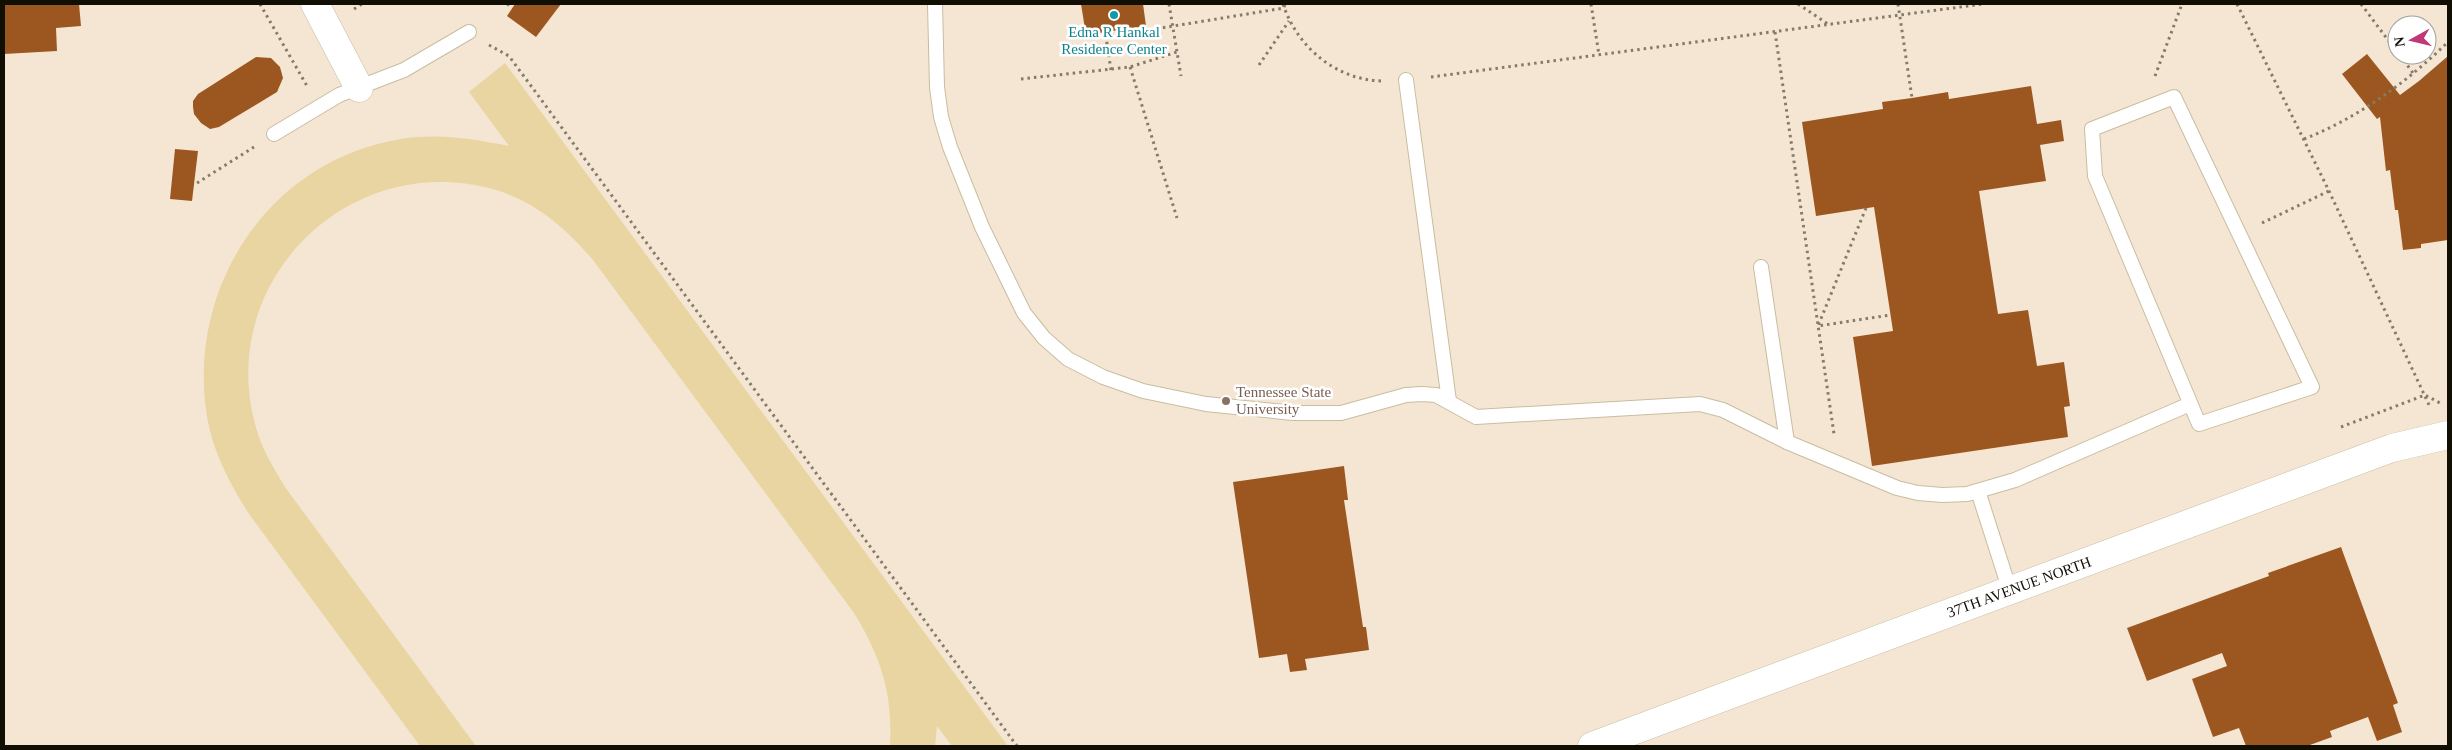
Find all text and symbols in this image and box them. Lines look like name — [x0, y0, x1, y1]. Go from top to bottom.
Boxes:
marker: Edna R Hankal Residence Center — [1108, 9, 1120, 21]
north arrow — [2387, 15, 2437, 65]
place label: Edna R Hankal Residence Center — [1061, 24, 1167, 57]
text: N — [2391, 36, 2408, 48]
place label: Tennessee State University — [1236, 384, 1332, 417]
marker: Tennessee State University — [1220, 395, 1232, 407]
street label: 37TH AVENUE NORTH — [1945, 553, 2093, 621]

